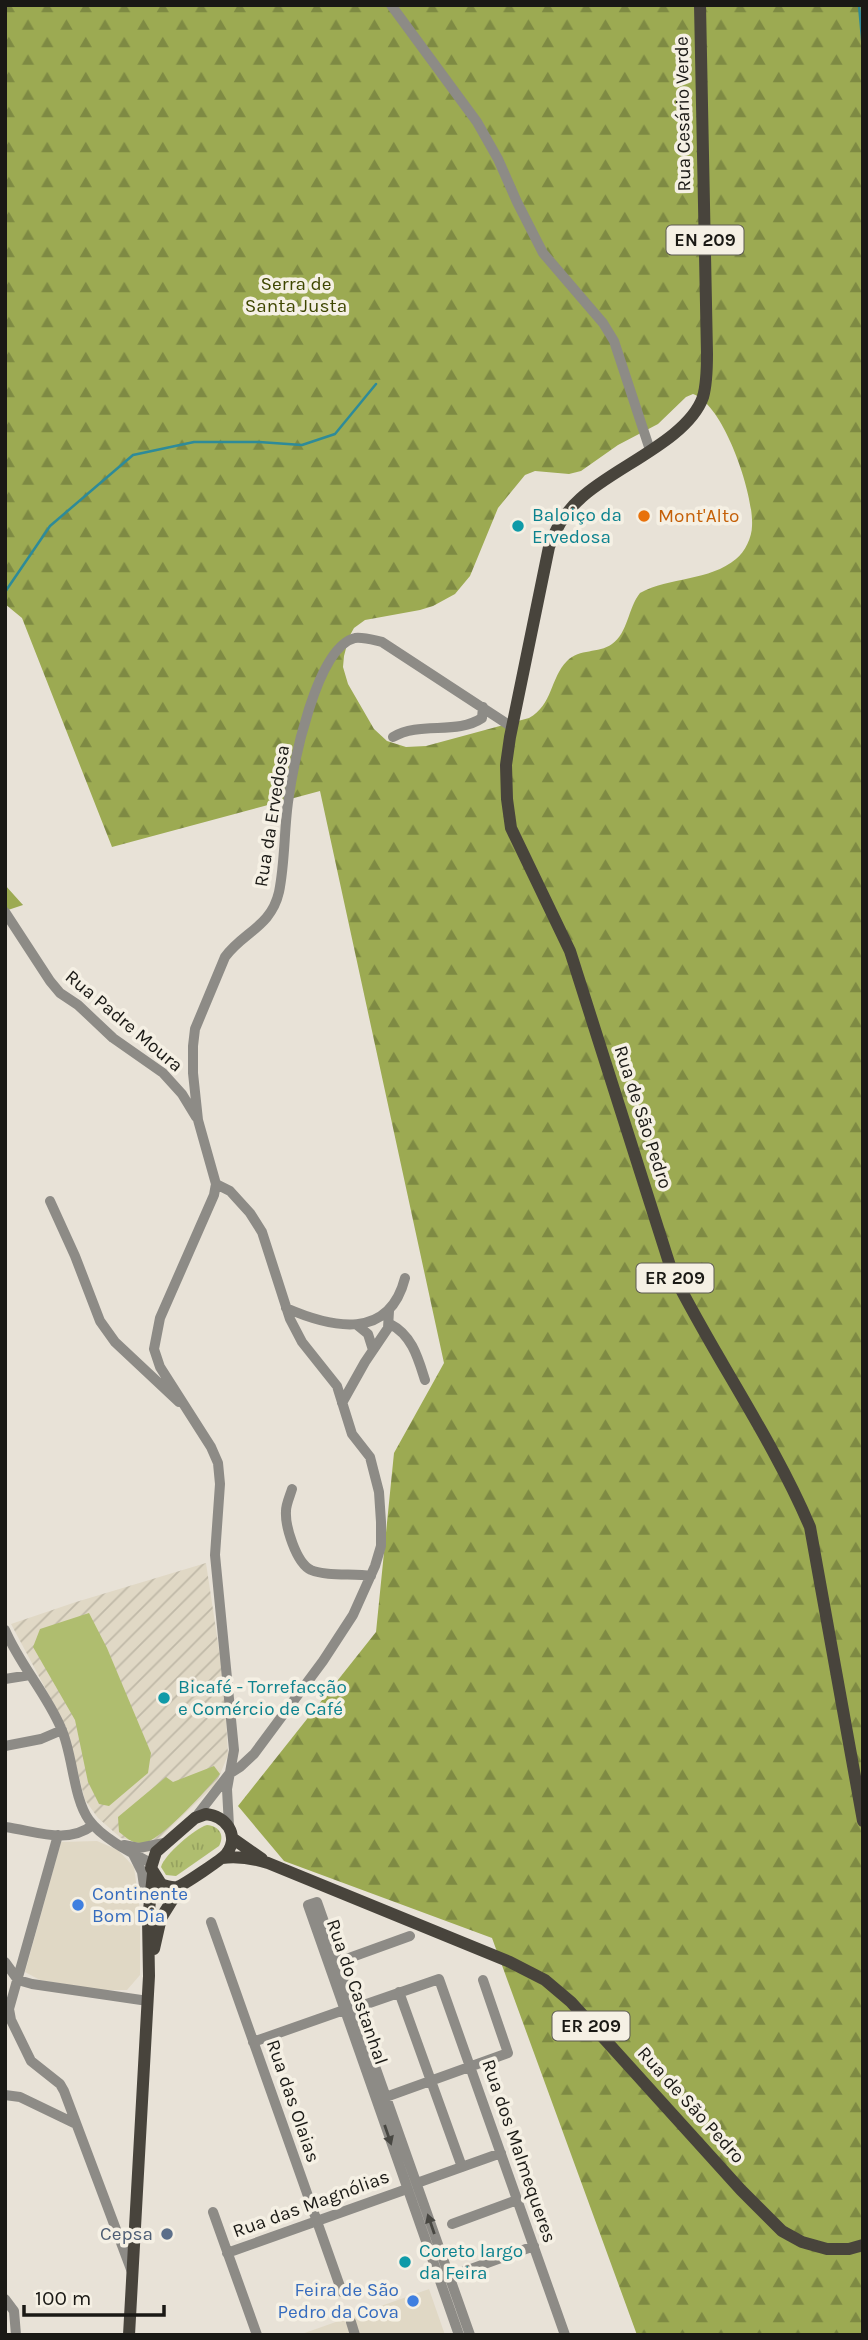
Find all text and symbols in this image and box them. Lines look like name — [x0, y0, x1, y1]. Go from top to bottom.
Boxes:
street label: Rua Cesário Verde — [671, 36, 695, 192]
road number: EN 209 — [666, 226, 744, 254]
park label: Serra de Santa Justa — [245, 273, 347, 317]
place label: Baloiço da Ervedosa — [532, 504, 622, 548]
place label: Mont'Alto — [658, 505, 739, 527]
marker: Mont'Alto — [636, 508, 652, 524]
marker: Baloiço da Ervedosa — [510, 518, 526, 534]
street label: Rua da Ervedosa — [250, 744, 294, 888]
street label: Rua Padre Moura — [61, 965, 187, 1077]
street label: Rua de São Pedro — [609, 1043, 677, 1191]
road number: ER 209 — [636, 1264, 714, 1293]
place label: Bicafé - Torrefacção e Comércio de Café — [178, 1676, 347, 1720]
marker: Bicafé - Torrefacção e Comércio de Café — [156, 1690, 172, 1706]
place label: Continente Bom Dia — [92, 1883, 188, 1927]
marker: Continente Bom Dia — [70, 1897, 86, 1913]
street label: Rua do Castanhal — [322, 1916, 392, 2068]
road number: ER 209 — [552, 2012, 630, 2040]
street label: Rua das Olaias — [262, 2037, 324, 2165]
street label: Rua de São Pedro — [633, 2042, 749, 2168]
street label: Rua dos Malmequeres — [477, 2056, 561, 2246]
one-way arrow — [383, 2125, 394, 2146]
street label: Rua das Magnólias — [230, 2165, 392, 2243]
one-way arrow — [426, 2214, 437, 2235]
place label: Cepsa — [100, 2223, 153, 2245]
marker: Cepsa — [159, 2226, 175, 2242]
place label: Coreto largo da Feira — [419, 2240, 523, 2284]
marker: Coreto largo da Feira — [397, 2254, 413, 2270]
scale bar — [24, 2274, 164, 2318]
place label: Feira de São Pedro da Cova — [277, 2279, 399, 2323]
text: 100 m — [35, 2286, 92, 2310]
marker: Feira de São Pedro da Cova — [405, 2293, 421, 2309]

